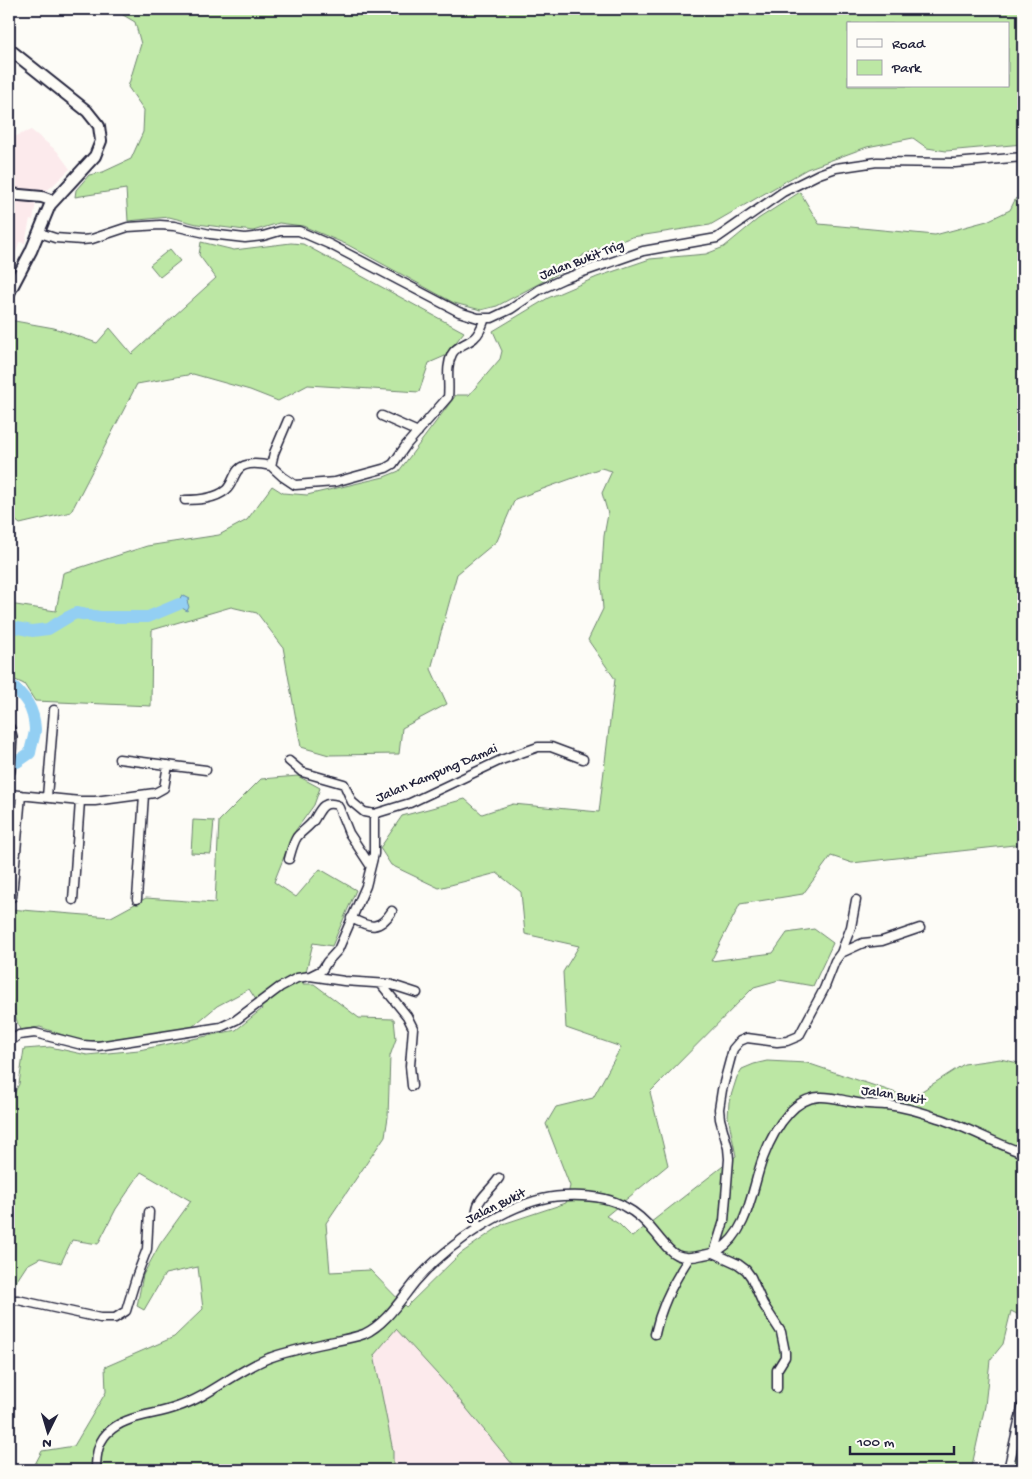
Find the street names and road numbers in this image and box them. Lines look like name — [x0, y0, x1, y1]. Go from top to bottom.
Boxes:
street label: Jalan Bukit Trig — [537, 237, 627, 285]
street label: Jalan Kampung Damai — [374, 741, 500, 807]
street label: Jalan Bukit — [860, 1083, 928, 1110]
street label: Jalan Bukit — [463, 1185, 530, 1229]

